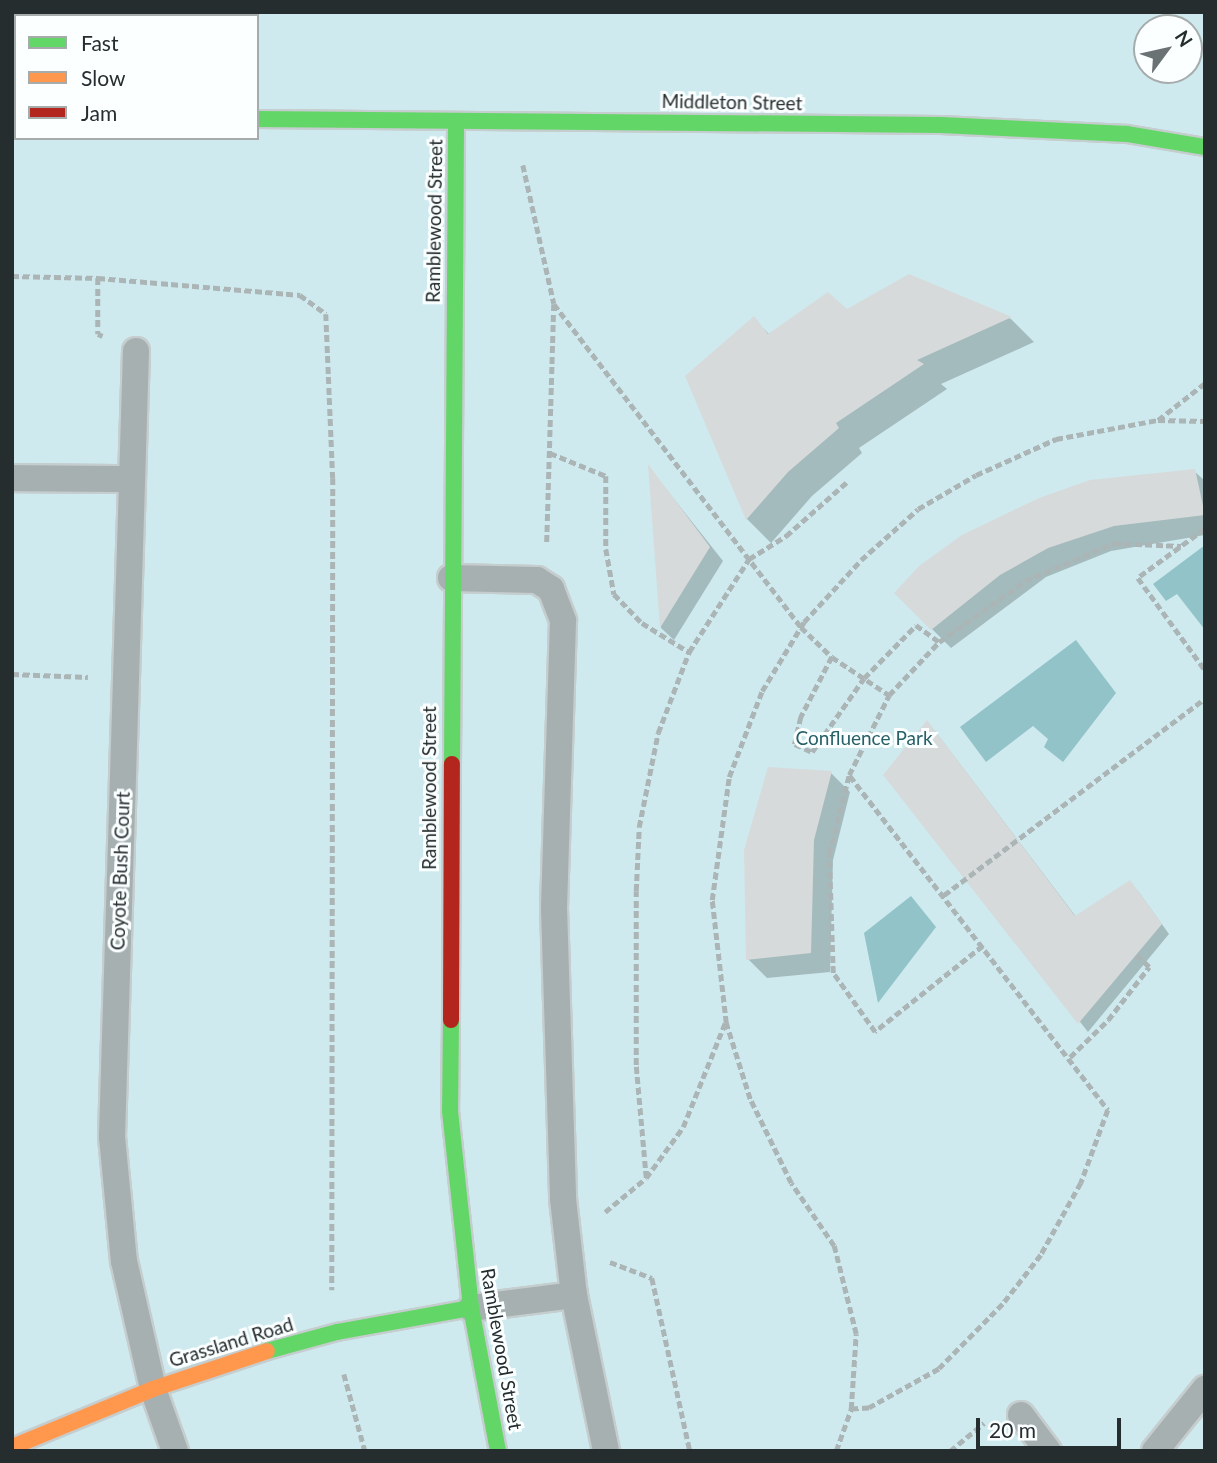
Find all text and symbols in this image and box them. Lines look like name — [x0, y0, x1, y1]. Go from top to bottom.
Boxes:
legend — [14, 14, 259, 140]
north arrow — [1133, 14, 1203, 84]
text: N — [1171, 26, 1198, 51]
text: Fast — [81, 30, 118, 55]
text: Slow — [81, 65, 125, 90]
street label: Middleton Street — [661, 89, 803, 115]
text: Jam — [81, 100, 117, 125]
street label: Ramblewood Street — [421, 139, 447, 303]
street label: Ramblewood Street — [418, 706, 440, 870]
park label: Confluence Park — [795, 727, 933, 749]
street label: Coyote Bush Court — [106, 791, 134, 951]
street label: Ramblewood Street — [477, 1266, 527, 1432]
street label: Grassland Road — [166, 1312, 296, 1372]
scale bar — [979, 1404, 1124, 1448]
text: 20 m — [989, 1417, 1036, 1442]

